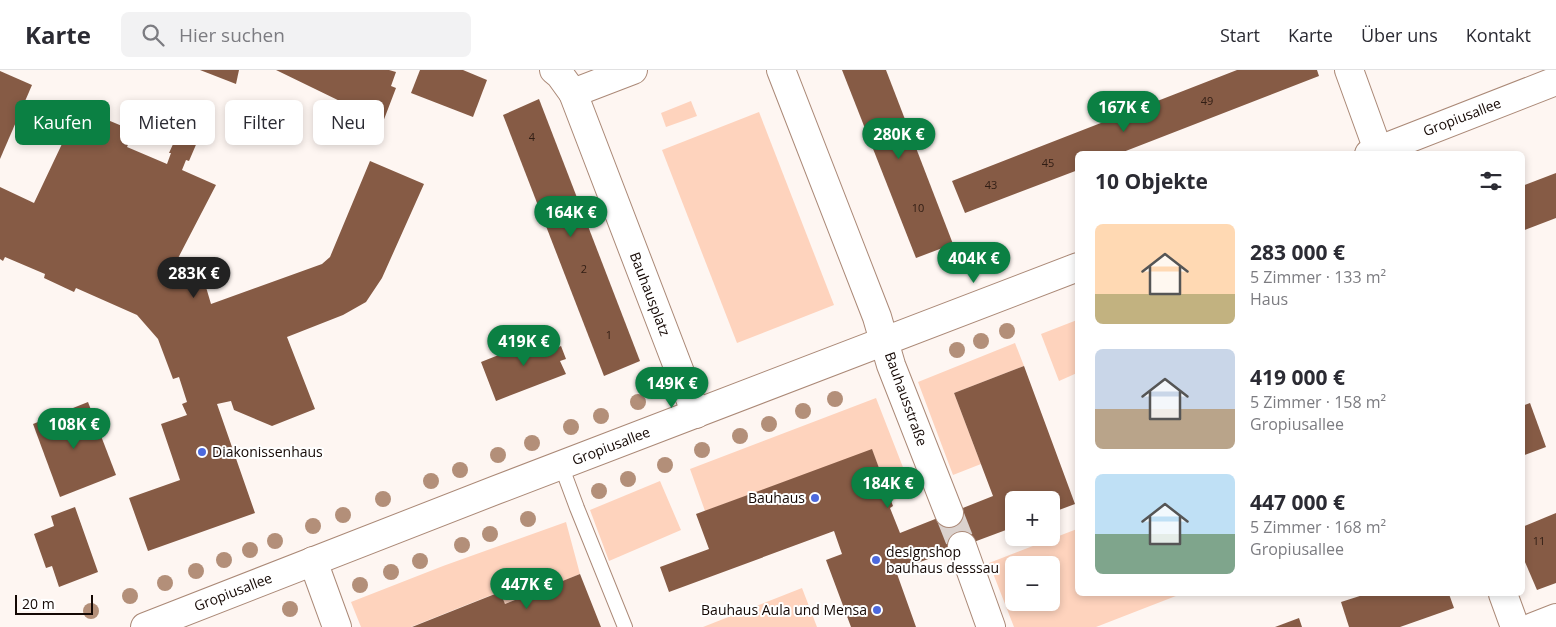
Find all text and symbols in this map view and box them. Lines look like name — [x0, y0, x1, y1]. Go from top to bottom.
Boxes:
search box — [121, 12, 471, 57]
text: Karte — [25, 18, 91, 51]
icon: search — [139, 21, 167, 49]
text: Hier suchen — [179, 22, 285, 48]
text: Start — [1220, 23, 1260, 47]
text: Karte — [1288, 23, 1333, 47]
text: Über uns — [1361, 23, 1438, 47]
text: Kontakt — [1466, 23, 1531, 47]
pin: 167K € — [1083, 90, 1165, 133]
house number: 49 — [1201, 93, 1213, 108]
street label: Gropiusallee — [1420, 93, 1504, 140]
text: 167K € — [1098, 96, 1150, 118]
chip: Kaufen — [15, 100, 110, 145]
chip: Mieten — [120, 100, 215, 145]
chip: Filter — [225, 100, 303, 145]
chip: Neu — [313, 100, 384, 145]
pin: 280K € — [858, 118, 940, 160]
text: 280K € — [873, 123, 925, 145]
house number: 4 — [529, 129, 536, 144]
house number: 45 — [1042, 155, 1054, 170]
text: 10 Objekte — [1095, 167, 1208, 195]
icon: filters — [1477, 167, 1505, 195]
house number: 43 — [985, 177, 997, 192]
pin: 164K € — [530, 196, 612, 238]
house number: 10 — [912, 200, 924, 215]
text: 164K € — [545, 201, 597, 223]
text: 283 000 € — [1250, 238, 1345, 266]
pin: 404K € — [933, 242, 1015, 284]
icon: home — [1135, 244, 1195, 304]
text: 404K € — [948, 247, 1000, 269]
street label: Bauhausplatz — [626, 249, 675, 339]
pin: 283K € — [153, 256, 235, 299]
house number: 2 — [581, 261, 587, 276]
text: 283K € — [168, 262, 220, 284]
text: 5 Zimmer · 133 m² — [1250, 266, 1386, 288]
text: Haus — [1250, 288, 1288, 310]
pin: 419K € — [483, 324, 565, 367]
house number: 1 — [606, 327, 612, 342]
text: 419K € — [498, 330, 550, 352]
street label: Bauhausstraße — [881, 349, 932, 449]
text: 419 000 € — [1250, 363, 1345, 391]
pin: 149K € — [631, 366, 713, 409]
icon: home — [1135, 369, 1195, 429]
text: 149K € — [646, 372, 698, 394]
text: 5 Zimmer · 158 m² — [1250, 391, 1386, 413]
pin: 108K € — [33, 408, 115, 450]
text: 108K € — [48, 413, 100, 435]
text: Gropiusallee — [1250, 413, 1344, 435]
street label: Gropiusallee — [569, 422, 653, 469]
place label: Diakonissenhaus — [212, 442, 323, 461]
marker: Diakonissenhaus — [196, 446, 208, 458]
pin: 184K € — [847, 466, 929, 509]
text: 184K € — [862, 472, 914, 494]
place label: Bauhaus — [748, 488, 805, 507]
text: 447 000 € — [1250, 488, 1345, 516]
map controls — [1005, 491, 1060, 611]
button: + — [1005, 491, 1060, 546]
marker: Bauhaus — [809, 492, 821, 504]
icon: home — [1135, 494, 1195, 554]
text: 5 Zimmer · 168 m² — [1250, 516, 1386, 538]
house number: 11 — [1533, 533, 1545, 548]
text: Gropiusallee — [1250, 538, 1344, 560]
place label: designshop bauhaus desssau — [886, 542, 999, 577]
marker: designshop bauhaus desssau — [870, 554, 882, 566]
button: − — [1005, 556, 1060, 611]
street label: Gropiusallee — [191, 568, 275, 615]
pin: 447K € — [486, 568, 568, 610]
text: 447K € — [501, 573, 553, 595]
scale bar — [15, 592, 92, 615]
text: 20 m — [22, 594, 55, 613]
place label: Bauhaus Aula und Mensa — [701, 600, 867, 619]
marker: Bauhaus Aula und Mensa — [871, 604, 883, 616]

